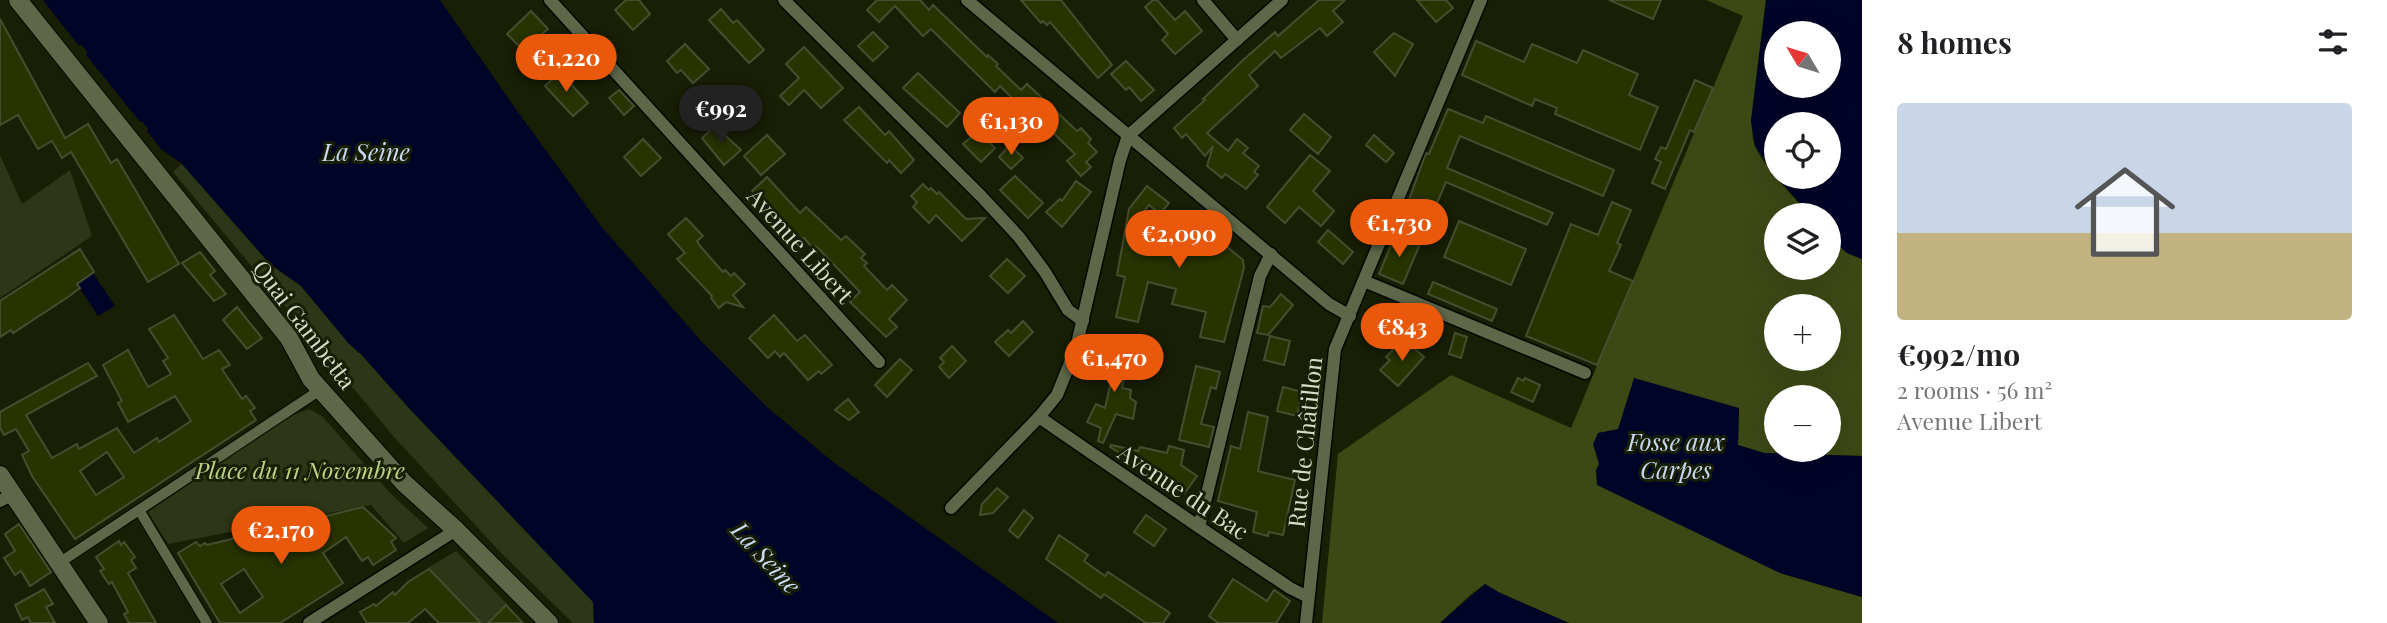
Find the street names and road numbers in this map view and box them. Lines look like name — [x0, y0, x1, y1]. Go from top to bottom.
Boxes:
street label: Avenue Libert — [740, 180, 862, 310]
street label: Quai Gambetta — [246, 253, 364, 395]
street label: Rue de Châtillon — [1280, 355, 1328, 529]
street label: Avenue du Bac — [1112, 435, 1255, 546]

